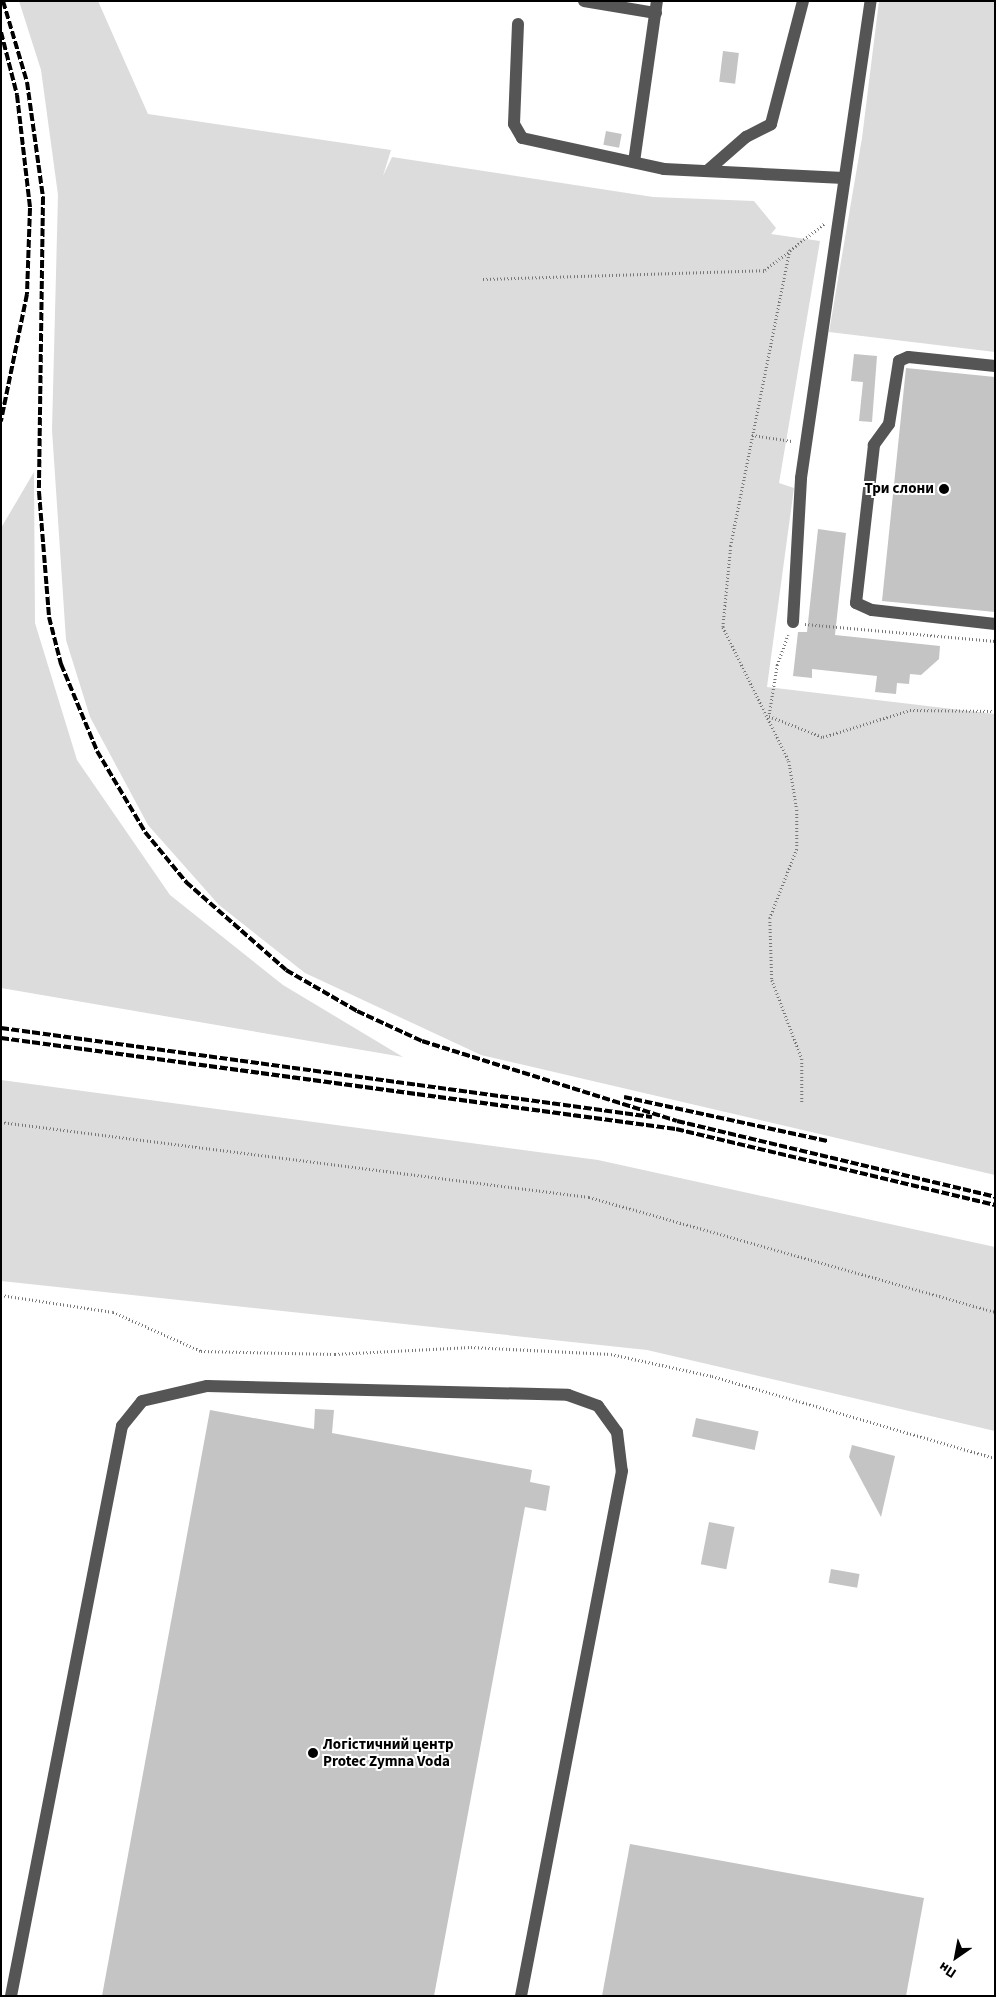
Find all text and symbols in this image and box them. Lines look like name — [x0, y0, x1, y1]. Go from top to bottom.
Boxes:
place label: Три слони — [864, 480, 934, 498]
marker: Три слони — [938, 483, 950, 495]
place label: Логістичний центр Protec Zymna Voda — [323, 1735, 454, 1770]
marker: Логістичний центр Protec Zymna Voda — [307, 1747, 319, 1759]
north arrow — [931, 1932, 981, 1982]
text: Пн — [935, 1956, 961, 1983]

